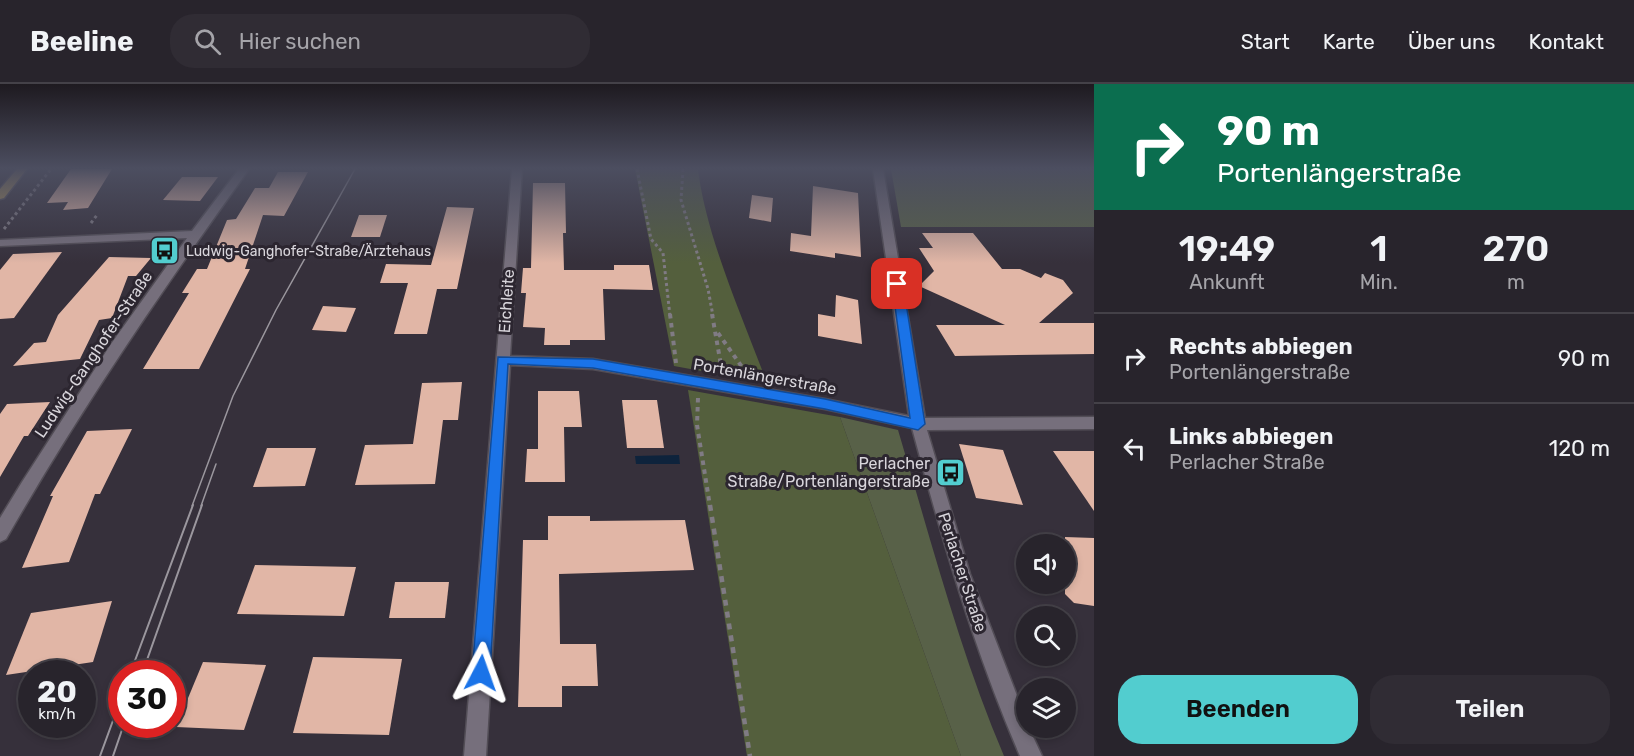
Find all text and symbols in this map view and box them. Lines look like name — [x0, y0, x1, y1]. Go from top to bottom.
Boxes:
search box — [170, 14, 590, 68]
text: Beeline — [30, 25, 134, 58]
icon: search — [191, 25, 224, 58]
text: Hier suchen — [239, 28, 361, 55]
text: Start — [1241, 29, 1290, 54]
text: Karte — [1323, 29, 1375, 54]
text: Über uns — [1408, 29, 1496, 54]
text: Kontakt — [1529, 29, 1604, 54]
text: 90 m — [1217, 106, 1320, 156]
icon: right — [1118, 108, 1196, 186]
text: Portenlängerstraße — [1217, 157, 1462, 189]
text: 19:49 — [1179, 227, 1275, 270]
text: 1 — [1370, 227, 1387, 270]
text: 270 — [1482, 227, 1549, 270]
bus stop icon: Ludwig-Ganghofer-Straße/Ärztehaus — [149, 235, 181, 267]
place label: Ludwig-Ganghofer-Straße/Ärztehaus — [186, 243, 431, 260]
pin — [871, 258, 922, 309]
street label: Ludwig-Ganghofer-Straße — [30, 267, 156, 441]
icon: arrive — [880, 267, 913, 300]
street label: Eichleite — [495, 268, 518, 334]
text: Ankunft — [1189, 270, 1265, 294]
text: Min. — [1360, 270, 1398, 294]
text: m — [1507, 270, 1525, 294]
text: Rechts abbiegen — [1169, 333, 1353, 360]
icon: right — [1118, 342, 1151, 375]
text: 90 m — [1558, 345, 1610, 372]
street label: Portenlängerstraße — [692, 355, 838, 398]
text: Portenlängerstraße — [1169, 360, 1350, 384]
text: Links abbiegen — [1169, 423, 1333, 450]
icon: left — [1118, 432, 1151, 465]
text: 120 m — [1549, 435, 1610, 462]
text: Perlacher Straße — [1169, 450, 1325, 474]
place label: Perlacher Straße/Portenlängerstraße — [728, 454, 930, 491]
bus stop icon: Perlacher Straße/Portenlängerstraße — [935, 456, 967, 488]
street label: Perlacher Straße — [934, 510, 991, 634]
map controls — [1016, 534, 1076, 738]
button: sound — [1016, 534, 1076, 594]
button: search — [1016, 606, 1076, 666]
position arrow — [449, 641, 513, 705]
speed limit sign: 30 — [108, 660, 186, 738]
text: 20 — [37, 674, 77, 710]
button: Beenden — [1118, 675, 1358, 744]
button: Teilen — [1370, 675, 1610, 744]
button: layers — [1016, 678, 1076, 738]
text: km/h — [38, 705, 76, 723]

